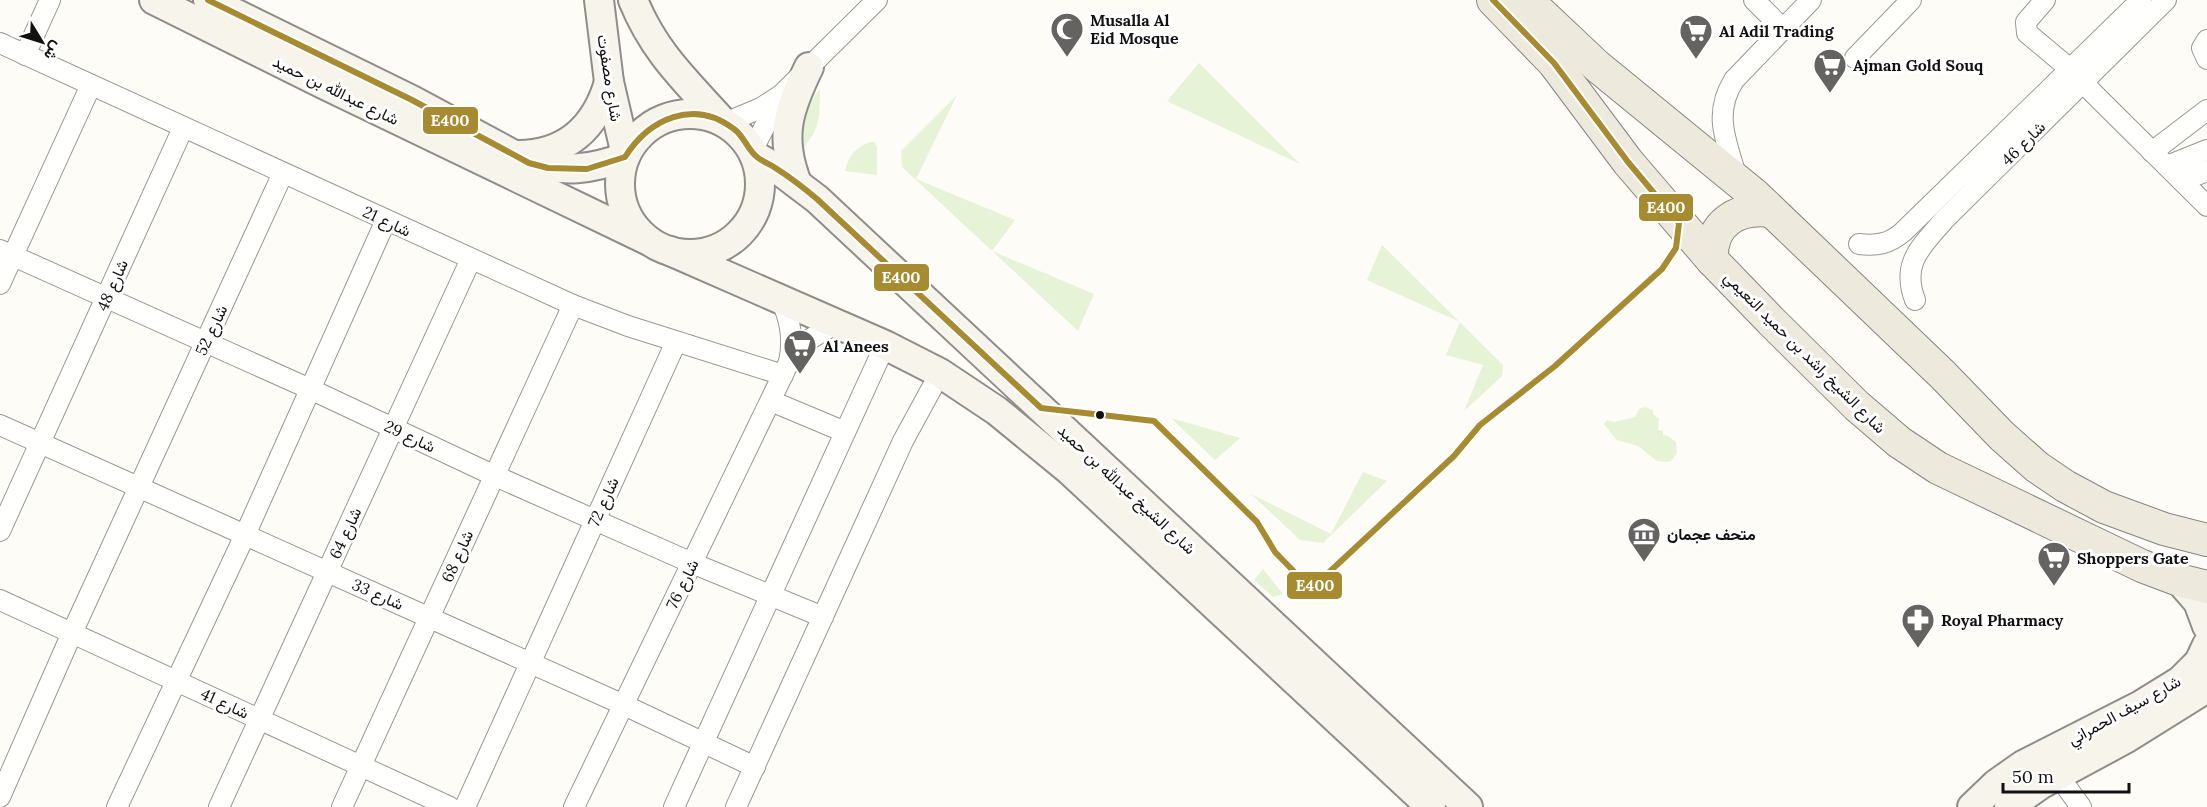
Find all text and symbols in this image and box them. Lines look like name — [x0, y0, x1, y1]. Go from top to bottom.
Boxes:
place label: Musalla Al Eid Mosque — [1090, 10, 1179, 48]
mosque icon: Musalla Al Eid Mosque — [1049, 11, 1085, 58]
north arrow — [12, 12, 72, 72]
supermarket icon: Al Adil Trading — [1678, 13, 1714, 60]
place label: Al Adil Trading — [1719, 21, 1835, 41]
street label: شارع مصفوت — [591, 33, 627, 123]
text: ش — [40, 37, 68, 65]
supermarket icon: Ajman Gold Souq — [1812, 47, 1848, 94]
street label: شارع عبدالله بن حميد — [269, 51, 402, 131]
place label: Ajman Gold Souq — [1853, 55, 1984, 75]
line badge: E400 — [422, 106, 479, 135]
text: E400 — [430, 110, 470, 130]
street label: شارع 46 — [1997, 117, 2051, 171]
line badge: E400 — [1638, 193, 1694, 222]
text: E400 — [1646, 197, 1686, 217]
street label: شارع 21 — [359, 201, 414, 243]
street label: شارع 48 — [92, 256, 134, 315]
line badge: E400 — [873, 263, 930, 292]
text: E400 — [881, 267, 921, 287]
street label: شارع الشيخ راشد بن حميد النعيمي — [1717, 267, 1890, 440]
street label: شارع 52 — [191, 301, 233, 359]
supermarket icon: Al Anees — [782, 328, 818, 375]
place label: Al Anees — [823, 336, 889, 356]
unlabelled marker — [1094, 409, 1106, 421]
street label: شارع 29 — [380, 415, 439, 458]
street label: شارع الشيخ عبدالله بن حميد — [1052, 420, 1200, 560]
street label: شارع 72 — [583, 474, 625, 531]
street label: شارع 64 — [324, 504, 367, 563]
museum icon: متحف عجمان — [1626, 516, 1662, 563]
place label: متحف عجمان — [1667, 524, 1756, 544]
street label: شارع 68 — [437, 527, 479, 586]
supermarket icon: Shoppers Gate — [2036, 540, 2072, 587]
place label: Shoppers Gate — [2077, 548, 2189, 568]
street label: شارع 76 — [661, 556, 704, 613]
line badge: E400 — [1286, 571, 1343, 600]
street label: شارع 33 — [348, 574, 407, 616]
text: E400 — [1295, 575, 1335, 595]
pharmacy icon: Royal Pharmacy — [1900, 602, 1936, 649]
place label: Royal Pharmacy — [1941, 610, 2064, 630]
street label: شارع سيف الحمراني — [2064, 671, 2186, 753]
street label: شارع 41 — [197, 683, 252, 725]
scale bar — [2003, 756, 2129, 794]
text: 50 m — [2012, 765, 2054, 788]

